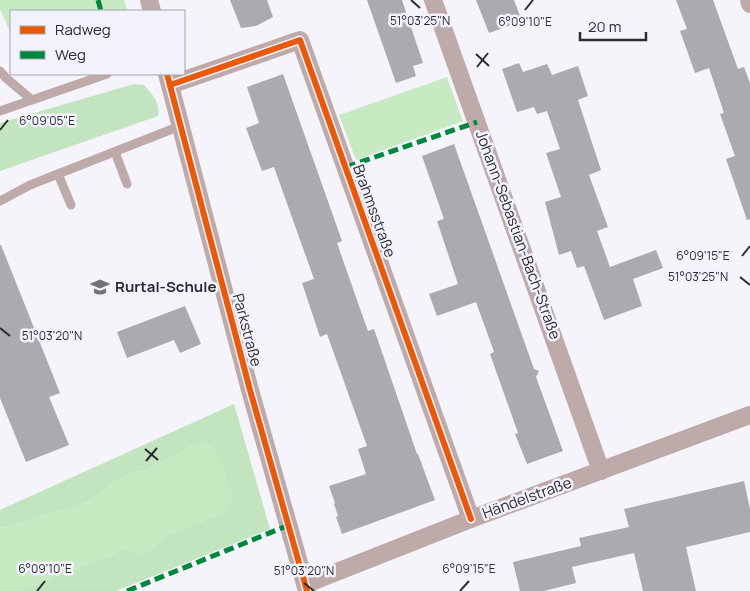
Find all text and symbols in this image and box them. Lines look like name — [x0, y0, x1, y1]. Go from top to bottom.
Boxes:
legend — [10, 10, 185, 75]
scale bar — [580, 10, 646, 42]
text: 51°03'25"N — [390, 12, 450, 29]
text: 6°09'10"E — [498, 13, 552, 30]
text: 20 m — [588, 16, 621, 37]
text: Radweg — [55, 19, 111, 40]
text: Weg — [55, 44, 86, 65]
text: 6°09'05"E — [19, 112, 75, 129]
street label: Johann-Sebastian-Bach-Straße — [471, 127, 566, 342]
street label: Brahmsstraße — [348, 162, 401, 260]
text: 6°09'15"E — [676, 247, 730, 264]
text: 51°03'25"N — [668, 268, 728, 285]
school or university icon: Rurtal-Schule — [89, 276, 111, 298]
place label: Rurtal-Schule — [115, 276, 216, 297]
street label: Parkstraße — [228, 291, 267, 369]
text: 51°03'20"N — [22, 327, 82, 344]
street label: Händelstraße — [479, 472, 575, 523]
text: 6°09'10"E — [18, 560, 72, 577]
text: 6°09'15"E — [442, 560, 496, 577]
text: 51°03'20"N — [274, 562, 334, 579]

